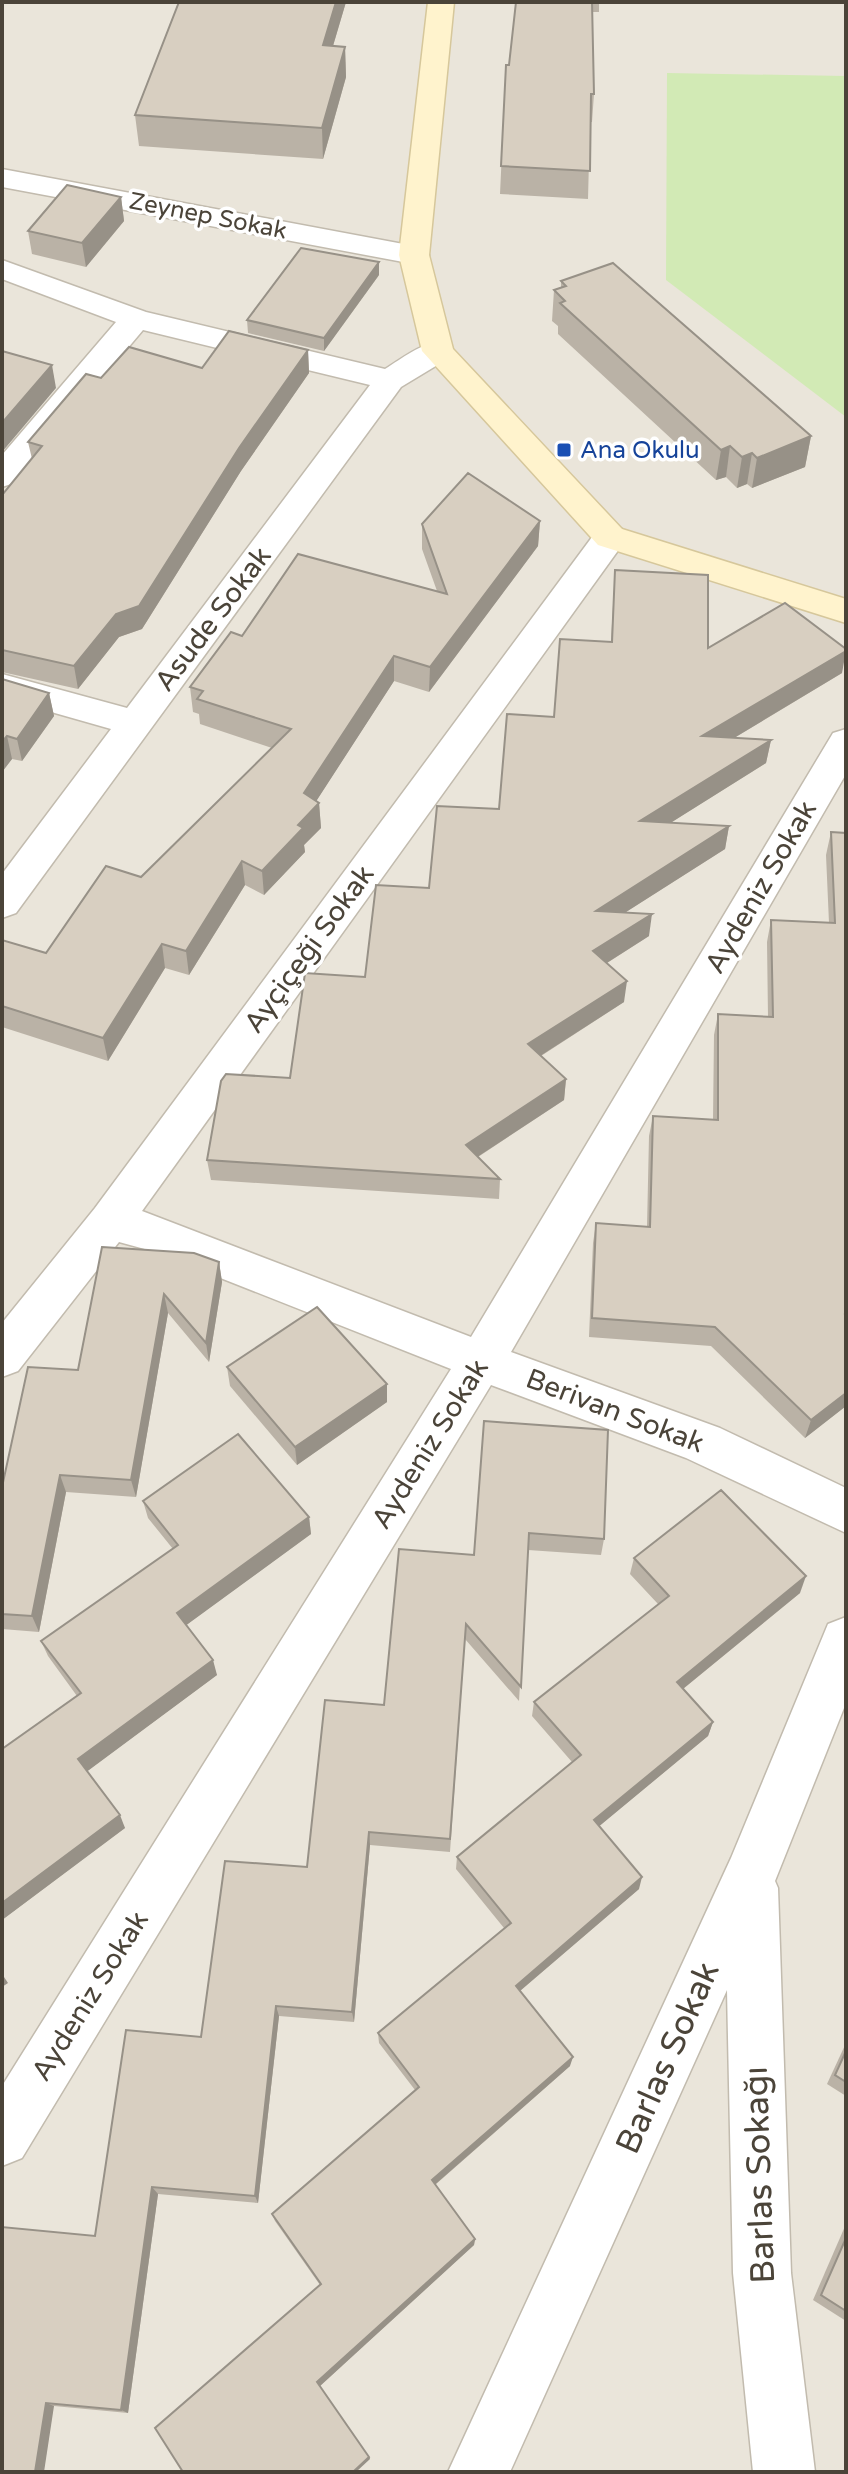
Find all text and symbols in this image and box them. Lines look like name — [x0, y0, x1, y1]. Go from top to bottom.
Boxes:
street label: Zeynep Sokak — [127, 186, 289, 246]
place label: Ana Okulu — [580, 436, 700, 465]
marker: Ana Okulu — [555, 441, 573, 459]
street label: Asude Sokak — [148, 540, 278, 698]
street label: Aydeniz Sokak — [698, 795, 824, 979]
street label: Ayçiçeği Sokak — [237, 858, 381, 1040]
street label: Aydeniz Sokak — [364, 1353, 496, 1535]
street label: Berivan Sokak — [521, 1361, 709, 1461]
street label: Aydeniz Sokak — [24, 1905, 156, 2087]
street label: Barlas Sokak — [607, 1956, 729, 2160]
street label: Barlas Sokağı — [736, 2066, 784, 2284]

